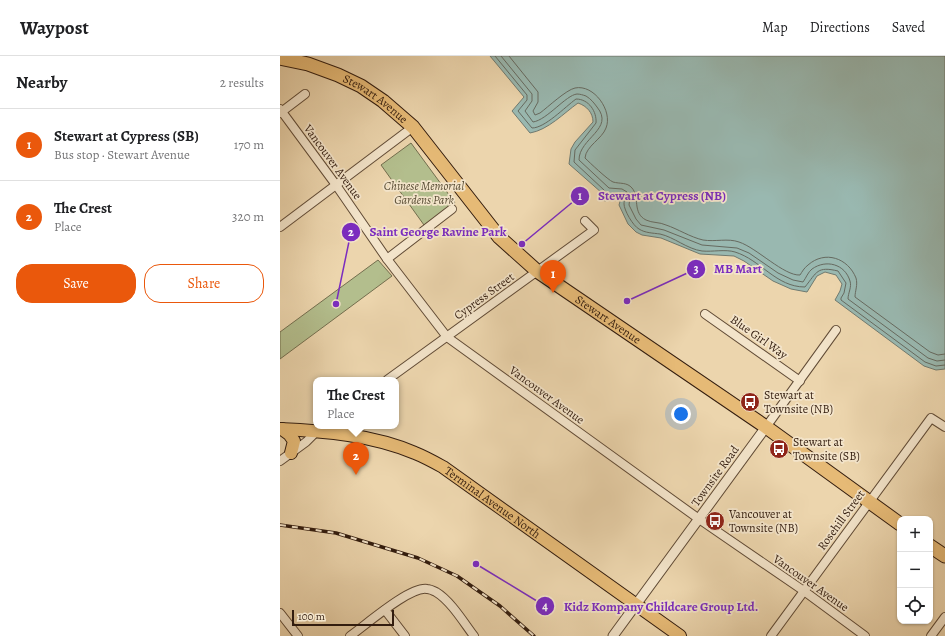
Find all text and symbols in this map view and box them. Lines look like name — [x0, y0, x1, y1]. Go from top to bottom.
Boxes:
text: Waypost — [20, 15, 89, 41]
text: Map — [762, 18, 788, 37]
text: Directions — [810, 18, 870, 37]
text: Saved — [892, 18, 925, 37]
street label: Stewart Avenue — [340, 70, 411, 127]
text: Nearby — [16, 71, 67, 94]
text: 2 results — [220, 74, 264, 91]
street label: Vancouver Avenue — [300, 120, 366, 203]
text: Stewart at Cypress (SB) — [54, 126, 199, 146]
text: 1 — [27, 136, 31, 153]
text: 170 m — [234, 136, 264, 153]
text: Bus stop · Stewart Avenue — [54, 146, 190, 163]
park label: Chinese Memorial Gardens Park — [384, 178, 464, 208]
callout: Stewart at Cypress (NB) — [570, 183, 734, 208]
text: Stewart at Cypress (NB) — [598, 187, 726, 204]
text: 1 — [578, 188, 583, 204]
text: The Crest — [54, 198, 112, 218]
text: 2 — [26, 208, 32, 225]
text: 320 m — [232, 208, 264, 225]
text: Place — [54, 218, 82, 235]
callout: Saint George Ravine Park — [341, 219, 515, 244]
text: Saint George Ravine Park — [369, 223, 507, 240]
text: 2 — [348, 224, 354, 240]
callout: MB Mart — [686, 256, 770, 281]
pin: 1 — [540, 260, 566, 293]
text: MB Mart — [714, 260, 763, 277]
text: 3 — [693, 261, 699, 277]
button: Save — [16, 264, 136, 303]
button: Share — [144, 264, 264, 303]
street label: Cypress Street — [451, 269, 517, 323]
street label: Stewart Avenue — [572, 291, 644, 348]
street label: Blue Girl Way — [727, 311, 791, 363]
street label: Vancouver Avenue — [505, 362, 588, 428]
popup — [313, 377, 399, 429]
text: The Crest — [327, 385, 385, 405]
place label: Stewart at Townsite (NB) — [764, 387, 833, 417]
bus stop icon: Stewart at Townsite (NB) — [739, 391, 761, 413]
your location — [671, 404, 691, 424]
text: Place — [327, 405, 355, 422]
place label: Stewart at Townsite (SB) — [793, 434, 860, 464]
bus stop icon: Stewart at Townsite (SB) — [768, 438, 790, 460]
pin: 2 — [343, 442, 369, 475]
street label: Townsite Road — [687, 442, 743, 510]
street label: Terminal Avenue North — [441, 463, 544, 542]
street label: Rosehill Street — [814, 487, 868, 553]
place label: Vancouver at Townsite (NB) — [728, 506, 798, 536]
bus stop icon: Vancouver at Townsite (NB) — [704, 510, 726, 532]
map controls — [897, 516, 933, 624]
button: + — [897, 516, 933, 552]
street label: Vancouver Avenue — [769, 550, 852, 615]
button: − — [897, 552, 933, 588]
button: locate — [897, 588, 933, 624]
callout: Kidz Kompany Childcare Group Ltd. — [535, 594, 766, 619]
text: 4 — [542, 598, 548, 614]
text: Kidz Kompany Childcare Group Ltd. — [564, 598, 758, 615]
scale bar — [292, 608, 394, 627]
text: 100 m — [298, 609, 325, 624]

